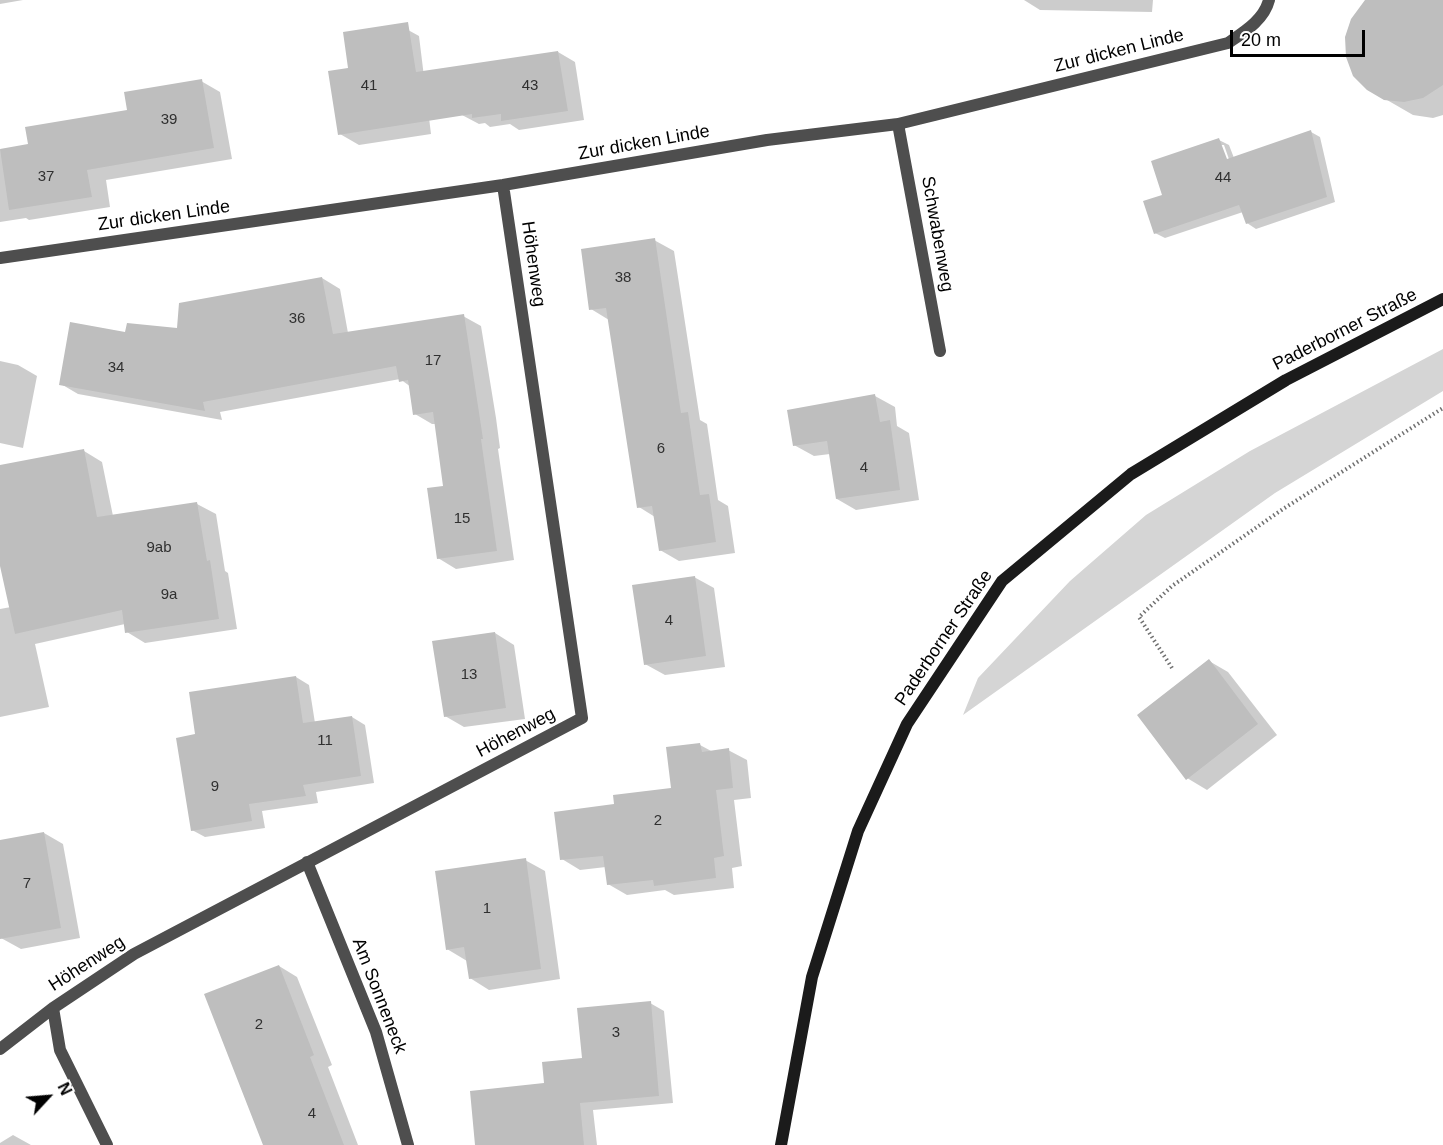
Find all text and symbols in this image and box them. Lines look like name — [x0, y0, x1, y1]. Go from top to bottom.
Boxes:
scale bar — [1233, 18, 1368, 56]
street label: Zur dicken Linde — [1052, 24, 1186, 78]
text: 20 m — [1241, 30, 1281, 50]
house number: 41 — [361, 77, 377, 95]
house number: 43 — [522, 77, 538, 95]
house number: 39 — [161, 111, 177, 129]
street label: Zur dicken Linde — [577, 121, 711, 165]
house number: 37 — [38, 168, 54, 186]
house number: 44 — [1215, 169, 1231, 187]
street label: Schwabenweg — [916, 174, 958, 294]
street label: Zur dicken Linde — [97, 196, 231, 236]
street label: Höhenweg — [516, 220, 550, 308]
house number: 38 — [615, 269, 631, 287]
street label: Paderborner Straße — [1269, 284, 1421, 376]
house number: 36 — [289, 310, 305, 328]
house number: 17 — [425, 352, 441, 370]
house number: 34 — [108, 359, 124, 377]
house number: 6 — [657, 440, 665, 458]
house number: 4 — [860, 459, 868, 477]
house number: 15 — [454, 510, 470, 528]
house number: 9ab — [146, 539, 172, 557]
street label: Paderborner Straße — [891, 566, 997, 710]
house number: 9a — [161, 586, 177, 604]
house number: 4 — [665, 612, 673, 630]
house number: 13 — [461, 666, 477, 684]
street label: Höhenweg — [473, 703, 559, 763]
house number: 11 — [317, 732, 333, 750]
house number: 9 — [211, 778, 219, 796]
house number: 2 — [654, 812, 662, 830]
house number: 7 — [23, 875, 31, 893]
house number: 1 — [483, 900, 491, 918]
street label: Höhenweg — [45, 932, 129, 996]
street label: Am Sonneneck — [347, 935, 411, 1057]
house number: 2 — [255, 1016, 263, 1034]
house number: 3 — [612, 1024, 620, 1042]
north arrow — [18, 1067, 78, 1127]
text: N — [54, 1080, 75, 1098]
house number: 4 — [308, 1105, 316, 1123]

